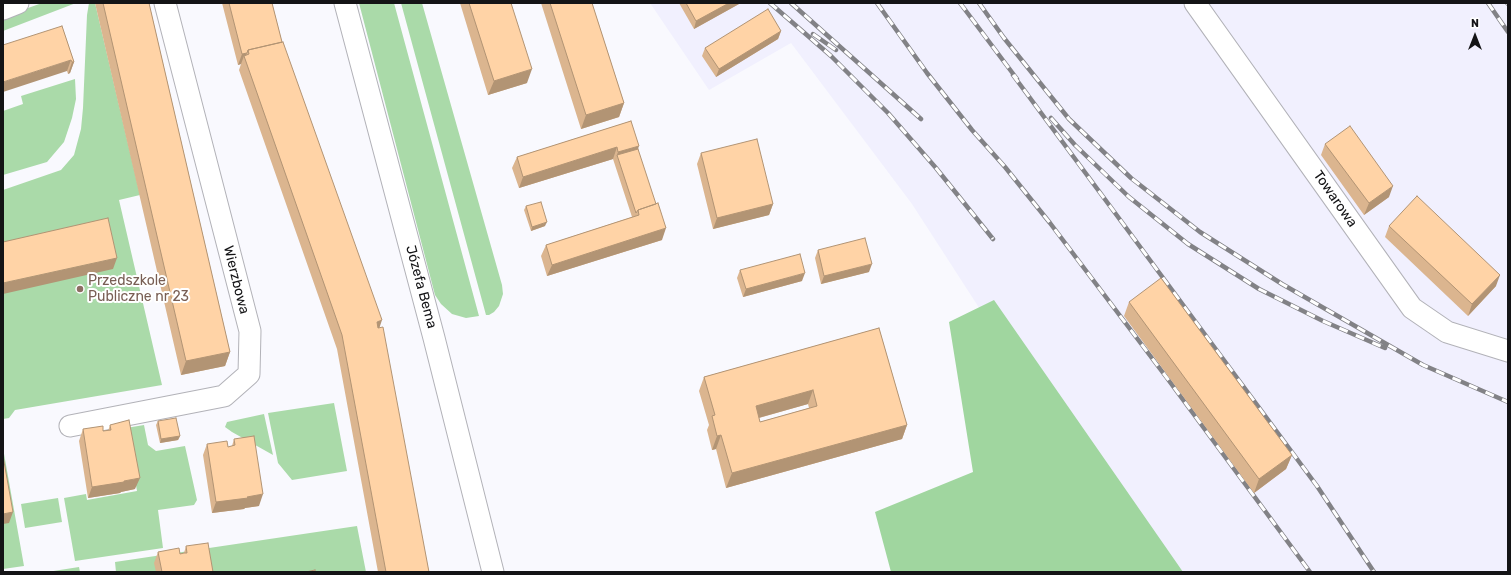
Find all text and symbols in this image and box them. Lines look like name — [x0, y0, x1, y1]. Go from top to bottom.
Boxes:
north arrow — [1455, 16, 1495, 56]
text: N — [1471, 17, 1479, 30]
street label: Towarowa — [1309, 168, 1361, 230]
street label: Wierzbowa — [219, 244, 253, 316]
street label: Józefa Bema — [402, 244, 440, 330]
place label: Przedszkole Publiczne nr 23 — [88, 273, 189, 306]
marker: Przedszkole Publiczne nr 23 — [75, 284, 85, 294]

